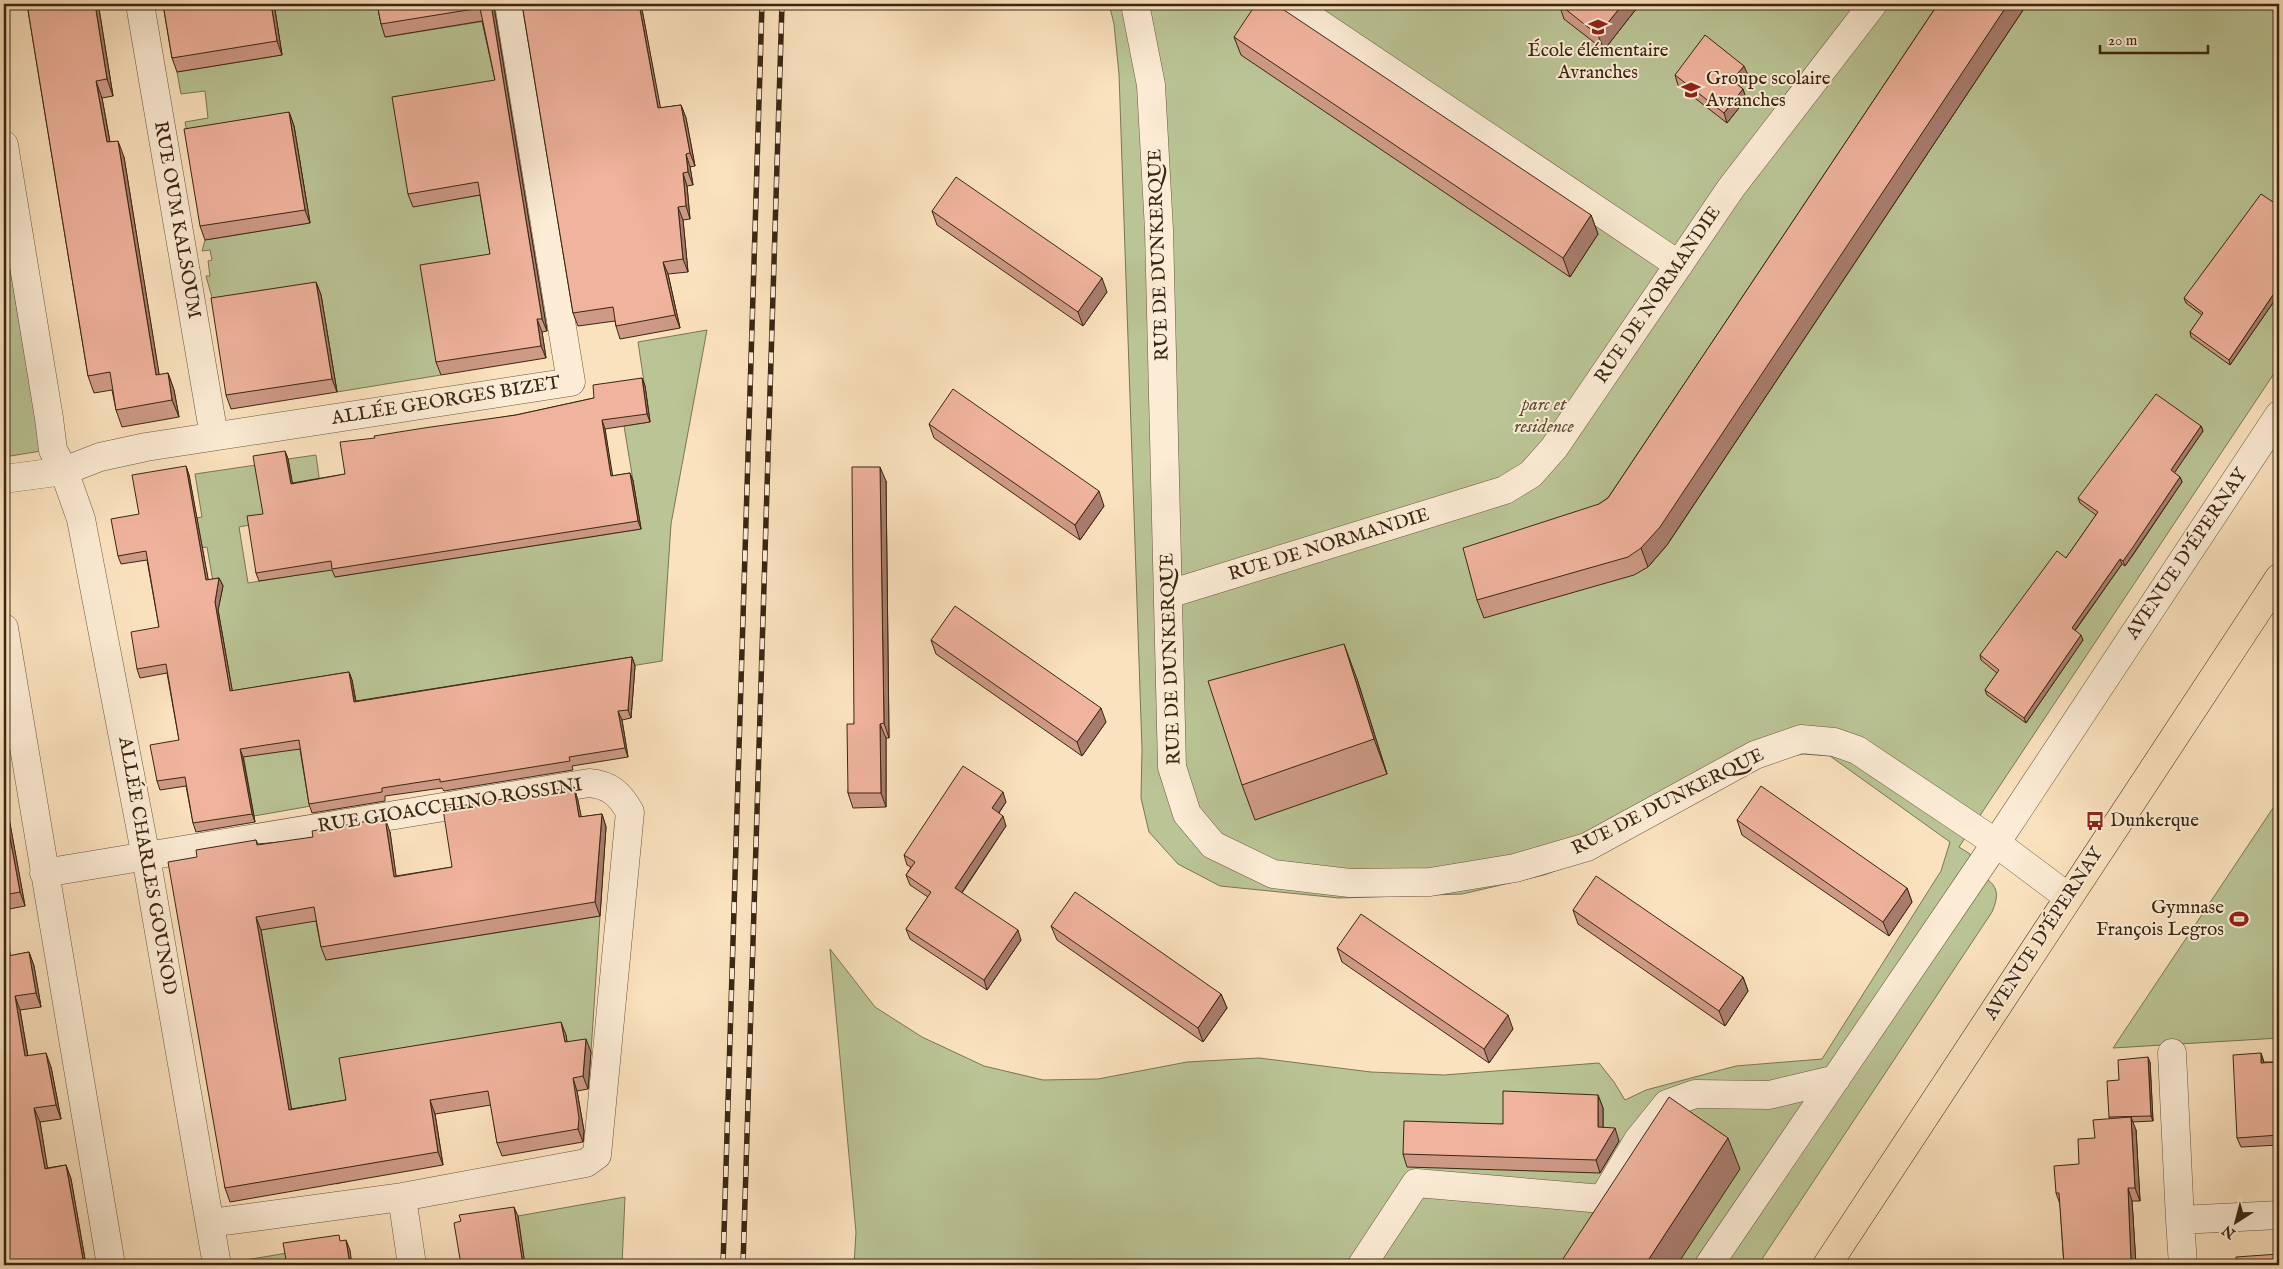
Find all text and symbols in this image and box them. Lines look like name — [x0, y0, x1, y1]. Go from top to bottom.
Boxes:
school or university icon: École élémentaire Avranches — [1587, 16, 1609, 38]
scale bar — [2100, 22, 2208, 54]
text: 20 m — [2108, 31, 2138, 50]
place label: École élémentaire Avranches — [1528, 38, 1669, 85]
place label: Groupe scolaire Avranches — [1705, 67, 1831, 113]
school or university icon: Groupe scolaire Avranches — [1680, 79, 1702, 101]
street label: RUE OUM KALSOUM — [148, 119, 206, 321]
street label: RUE DE DUNKERQUE — [1143, 148, 1175, 362]
street label: RUE DE NORMANDIE — [1590, 202, 1726, 388]
street label: ALLÉE GEORGES BIZET — [329, 370, 562, 431]
park label: parc et residence — [1514, 393, 1575, 439]
street label: AVENUE D'ÉPERNAY — [2119, 462, 2254, 645]
street label: RUE DE NORMANDIE — [1226, 503, 1432, 587]
street label: RUE DE DUNKERQUE — [1155, 552, 1187, 766]
street label: ALLÉE CHARLES GOUNOD — [112, 734, 183, 997]
street label: RUE DE DUNKERQUE — [1568, 743, 1768, 861]
street label: RUE GIOACCHINO ROSSINI — [316, 773, 584, 839]
place label: Dunkerque — [2110, 809, 2199, 833]
bus stop icon: Dunkerque — [2084, 810, 2106, 832]
street label: AVENUE D'ÉPERNAY — [1978, 842, 2109, 1026]
place label: Gymnase François Legros — [2096, 896, 2224, 942]
sports icon: Gymnase François Legros — [2228, 908, 2250, 930]
north arrow — [2210, 1196, 2260, 1246]
text: N — [2219, 1221, 2240, 1243]

